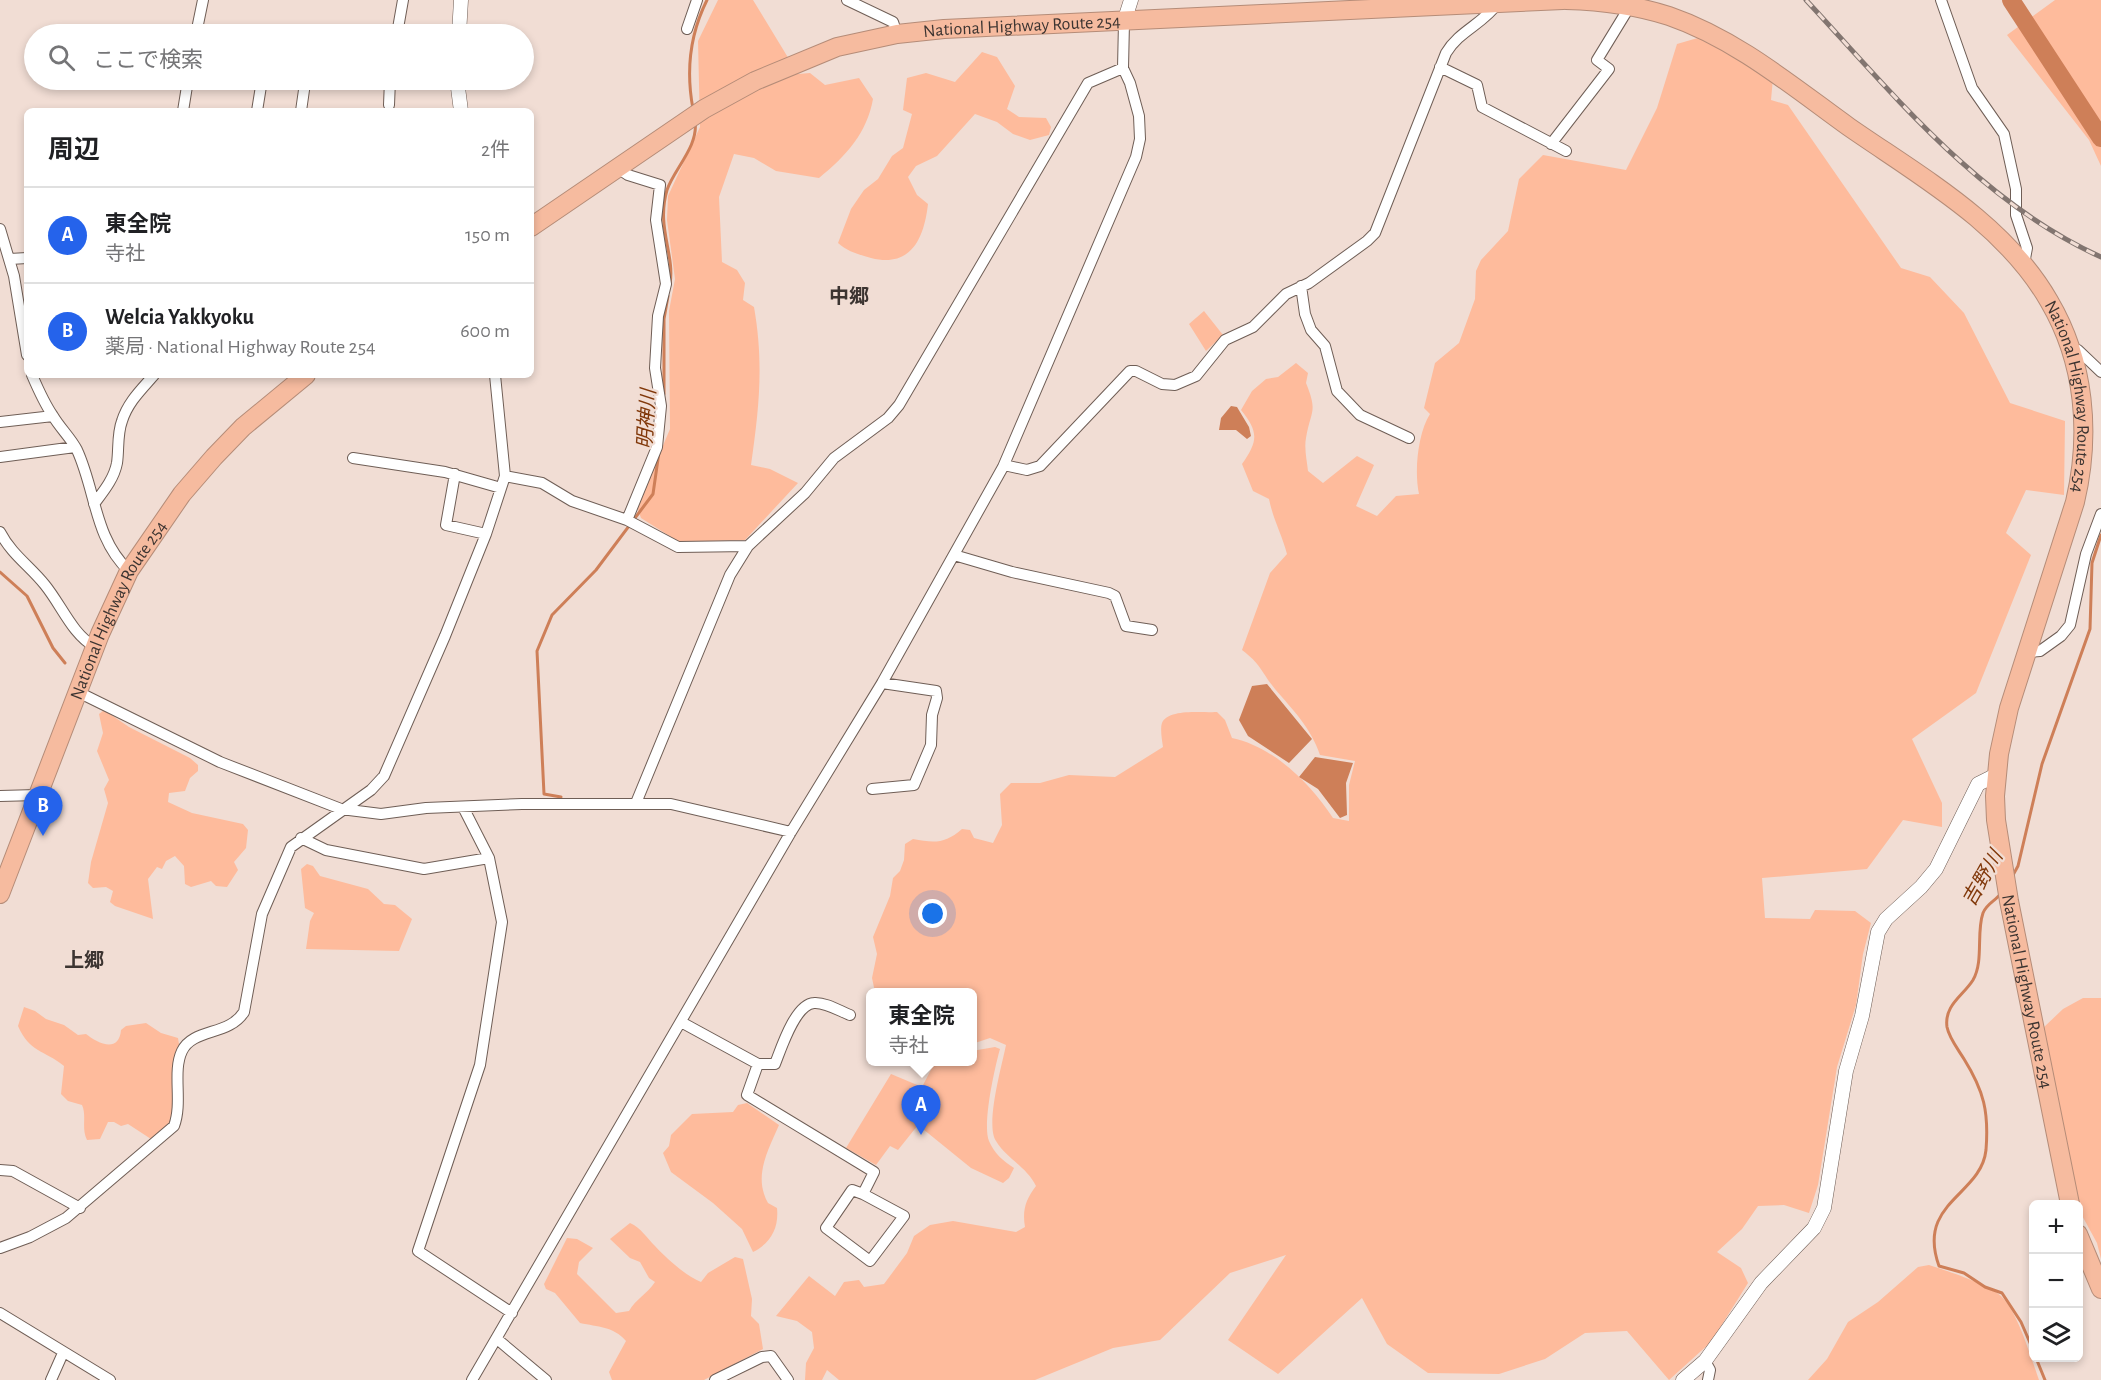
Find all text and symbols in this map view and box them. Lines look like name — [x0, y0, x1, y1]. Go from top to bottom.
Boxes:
street label: National Highway Route 254 — [922, 13, 1121, 41]
search box — [24, 24, 534, 90]
icon: search — [45, 41, 78, 74]
text: ここで検索 — [93, 49, 203, 71]
text: 周辺 — [48, 137, 100, 163]
text: 2件 — [481, 140, 510, 160]
text: 東全院 — [105, 213, 171, 235]
text: A — [62, 225, 74, 245]
text: 150 m — [465, 225, 510, 245]
text: 寺社 — [105, 244, 145, 264]
district label: 中郷 — [829, 286, 869, 307]
street label: National Highway Route 254 — [2041, 298, 2091, 495]
text: Welcia Yakkyoku — [105, 306, 254, 328]
text: B — [62, 321, 73, 341]
text: 600 m — [460, 321, 510, 341]
text: 薬局 · National Highway Route 254 — [105, 337, 376, 357]
water label: 明神川 — [634, 386, 659, 450]
street label: National Highway Route 254 — [68, 518, 171, 702]
pin: B — [24, 786, 63, 836]
water label: 吉野川 — [1958, 845, 2008, 909]
street label: National Highway Route 254 — [1998, 893, 2055, 1091]
your location — [918, 899, 947, 928]
district label: 上郷 — [64, 950, 104, 971]
popup — [866, 988, 977, 1066]
text: 東全院 — [888, 1005, 955, 1027]
text: 寺社 — [888, 1036, 928, 1056]
pin: A — [902, 1086, 940, 1135]
map controls — [2029, 1200, 2083, 1362]
button: + — [2029, 1200, 2083, 1254]
button: − — [2029, 1254, 2083, 1308]
button: layers — [2029, 1308, 2083, 1362]

